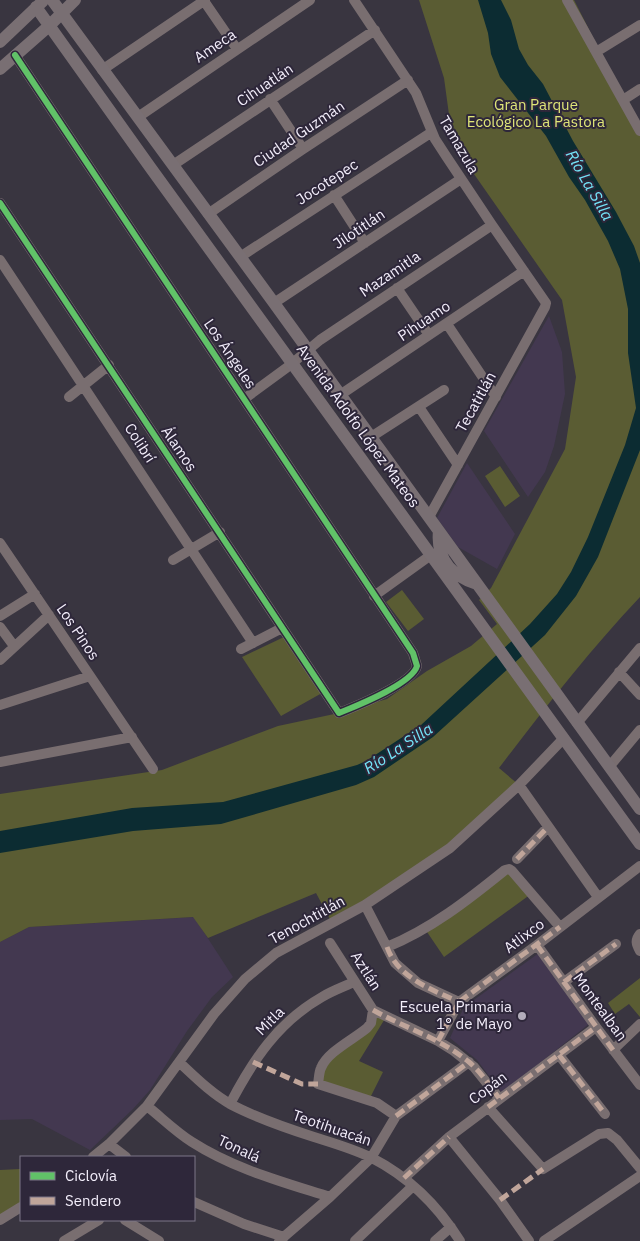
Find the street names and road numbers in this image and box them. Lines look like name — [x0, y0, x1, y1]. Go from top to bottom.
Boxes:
street label: Ameca — [190, 25, 239, 66]
street label: Cihuatlán — [233, 59, 297, 110]
street label: Ciudad Guzmán — [249, 96, 348, 171]
street label: Tamazula — [435, 112, 484, 177]
street label: Jocotepec — [292, 154, 362, 209]
street label: Jilotitlán — [329, 204, 388, 253]
street label: Mazamitla — [356, 246, 424, 301]
street label: Pihuamo — [394, 296, 454, 345]
street label: Los Ángeles — [200, 315, 261, 392]
street label: Avenida Adolfo López Mateos — [293, 340, 424, 511]
street label: Tecatitlán — [451, 368, 500, 435]
street label: Colibrí — [121, 419, 160, 466]
street label: Álamos — [157, 422, 201, 475]
street label: Los Pinos — [53, 600, 104, 663]
street label: Tenochtitlán — [266, 891, 348, 948]
street label: Atlixco — [500, 914, 548, 957]
street label: Aztlán — [347, 948, 386, 994]
street label: Montealban — [569, 969, 632, 1045]
street label: Mitla — [251, 1002, 288, 1039]
street label: Copán — [465, 1067, 511, 1108]
street label: Teotihuacán — [290, 1105, 374, 1150]
street label: Tonalá — [215, 1131, 263, 1167]

